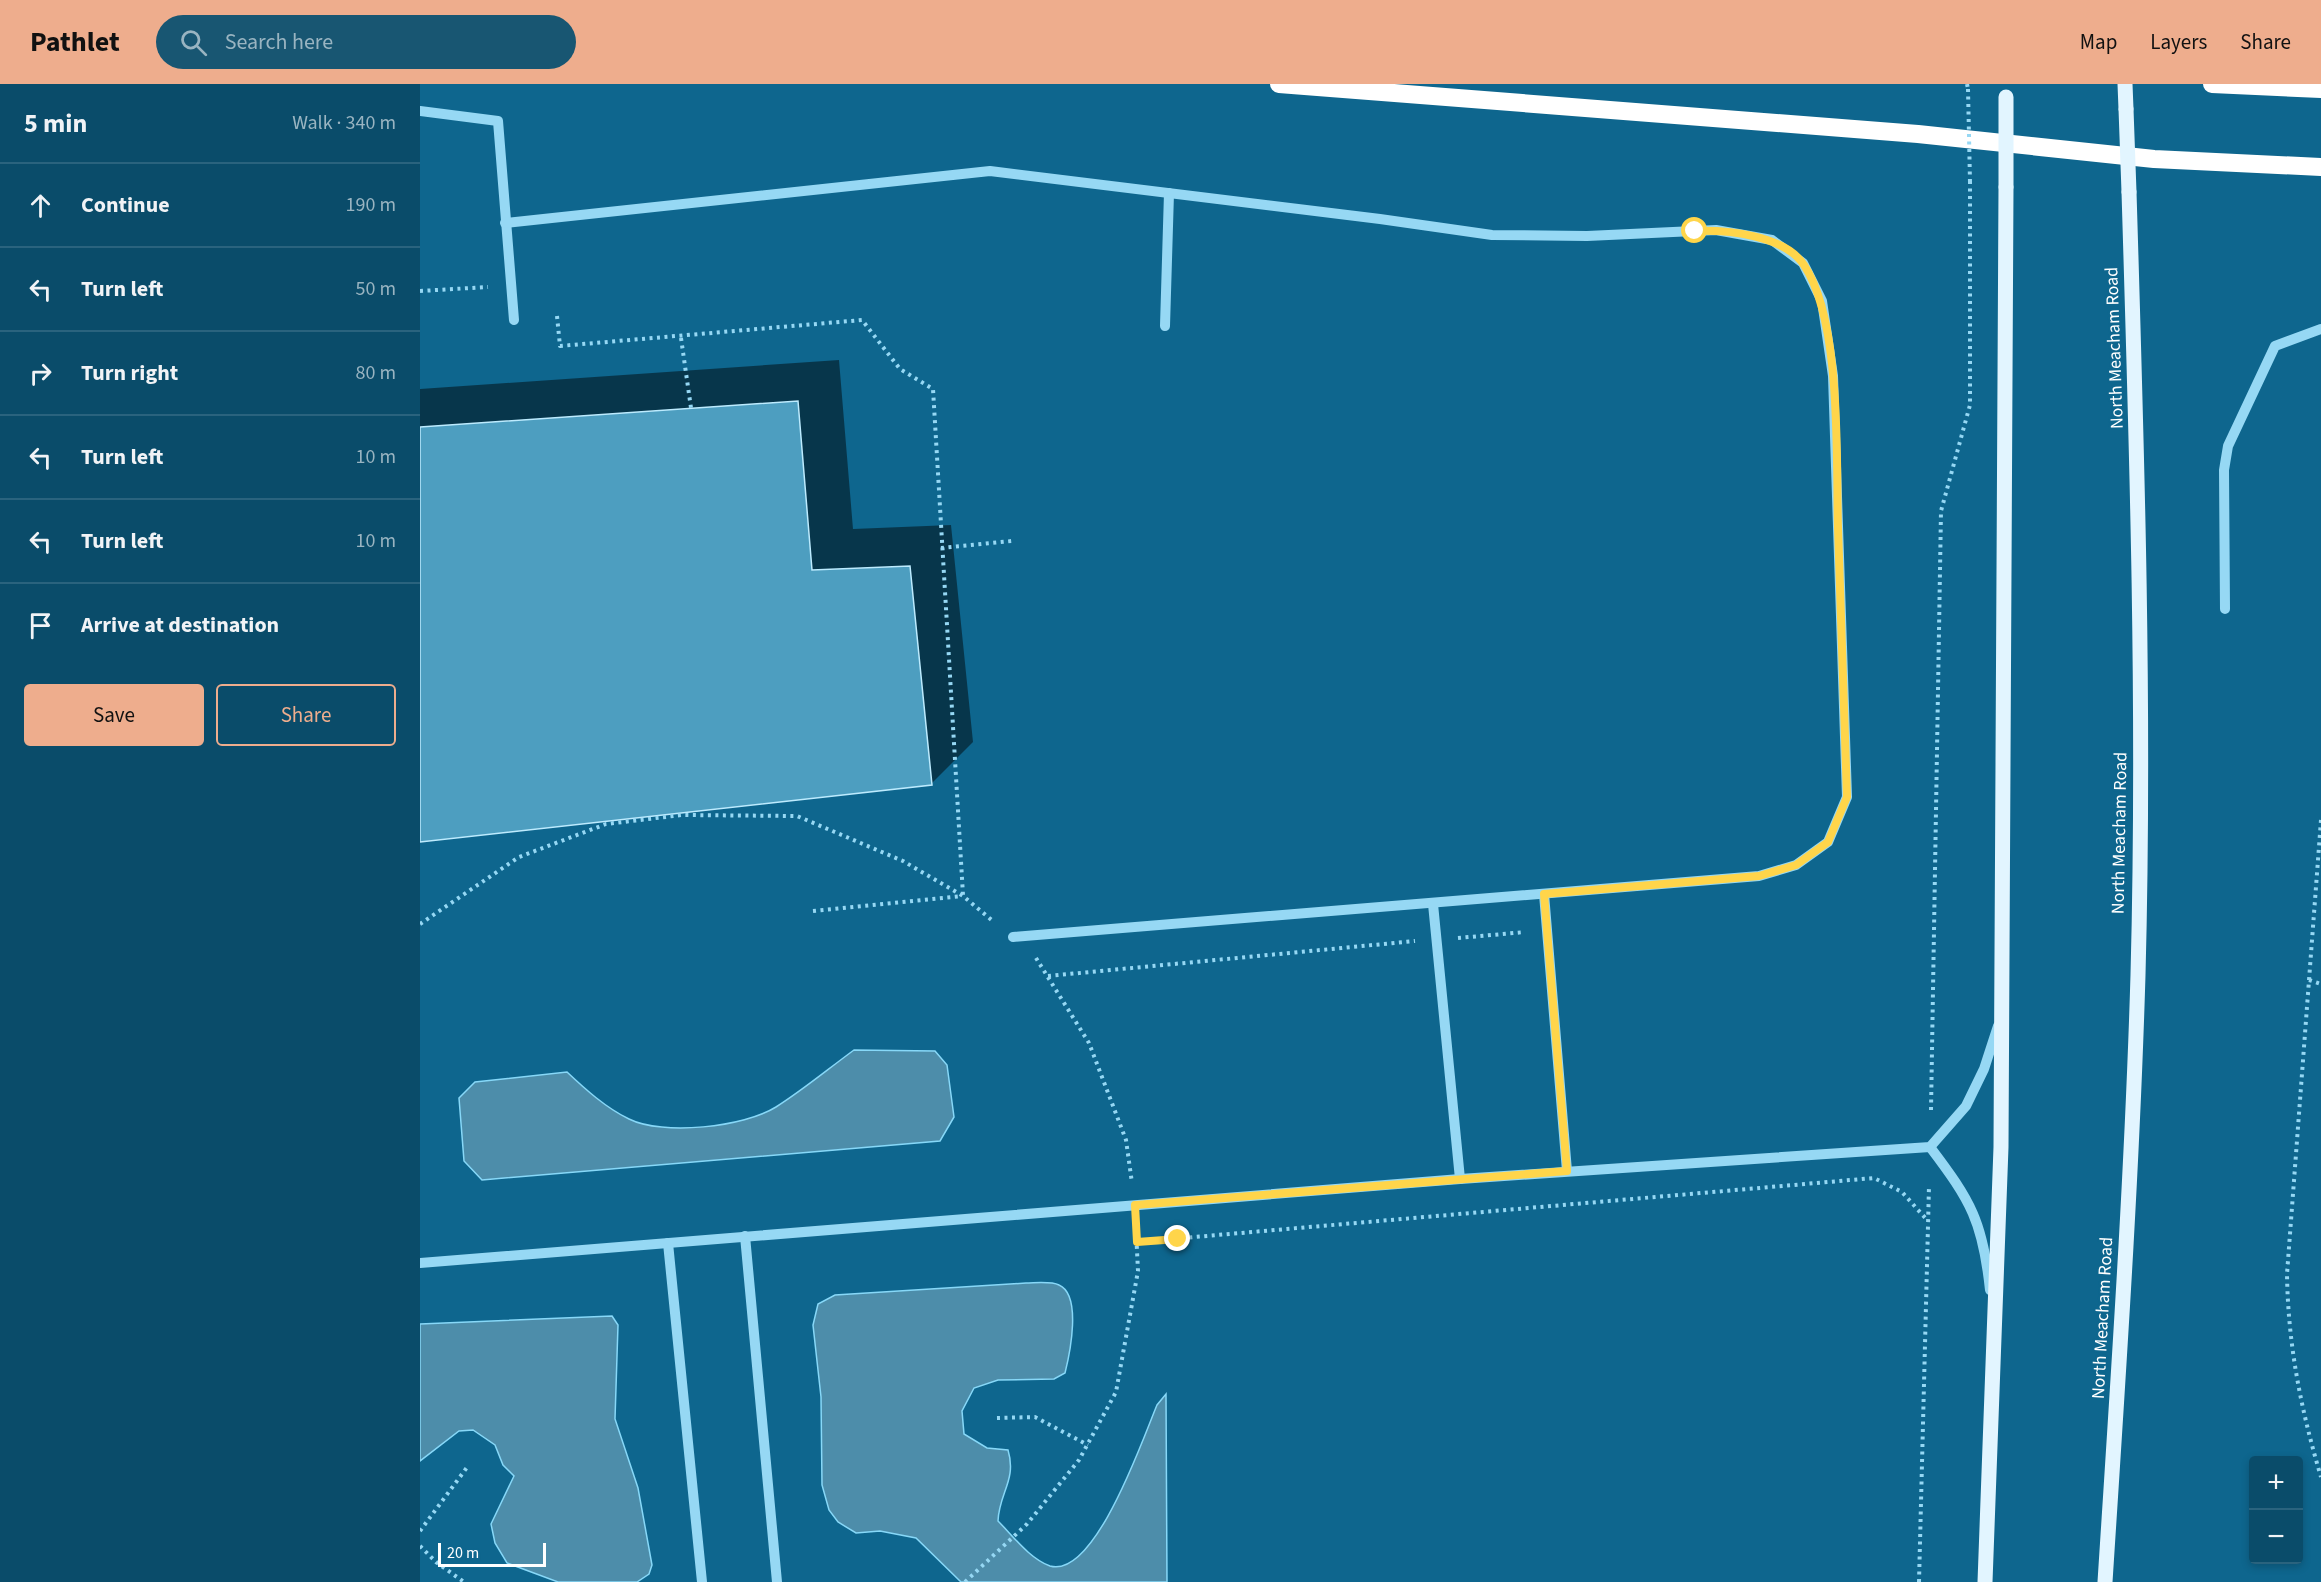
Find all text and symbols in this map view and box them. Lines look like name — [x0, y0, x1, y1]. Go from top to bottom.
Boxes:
search box — [156, 15, 576, 69]
text: Pathlet — [30, 22, 120, 62]
icon: search — [177, 26, 210, 59]
text: Search here — [225, 26, 333, 58]
text: Map — [2080, 27, 2117, 57]
text: Layers — [2150, 27, 2207, 57]
text: Share — [2240, 27, 2291, 57]
text: 5 min — [24, 105, 87, 142]
text: Walk · 340 m — [292, 109, 396, 137]
icon: ahead — [24, 189, 57, 222]
text: Continue — [81, 189, 170, 221]
text: 190 m — [346, 191, 396, 219]
route start — [1681, 217, 1707, 243]
street label: North Meacham Road — [2099, 267, 2130, 429]
icon: left — [24, 273, 57, 306]
text: Turn left — [81, 273, 163, 305]
text: 50 m — [356, 275, 396, 303]
icon: right — [24, 357, 57, 390]
text: Turn right — [81, 357, 178, 389]
text: 80 m — [356, 359, 396, 387]
icon: left — [24, 441, 57, 474]
text: Turn left — [81, 441, 163, 473]
text: 10 m — [356, 443, 396, 471]
icon: left — [24, 525, 57, 558]
text: Turn left — [81, 525, 163, 557]
text: 10 m — [356, 527, 396, 555]
icon: arrive — [24, 609, 57, 642]
text: Arrive at destination — [81, 609, 279, 641]
button: Save — [24, 684, 204, 746]
button: Share — [216, 684, 396, 746]
street label: North Meacham Road — [2106, 752, 2133, 914]
route end — [1164, 1225, 1190, 1251]
street label: North Meacham Road — [2086, 1236, 2119, 1400]
map controls — [2249, 1456, 2303, 1564]
button: + — [2249, 1456, 2303, 1510]
button: − — [2249, 1510, 2303, 1564]
scale bar — [438, 1540, 546, 1568]
text: 20 m — [447, 1542, 479, 1564]

